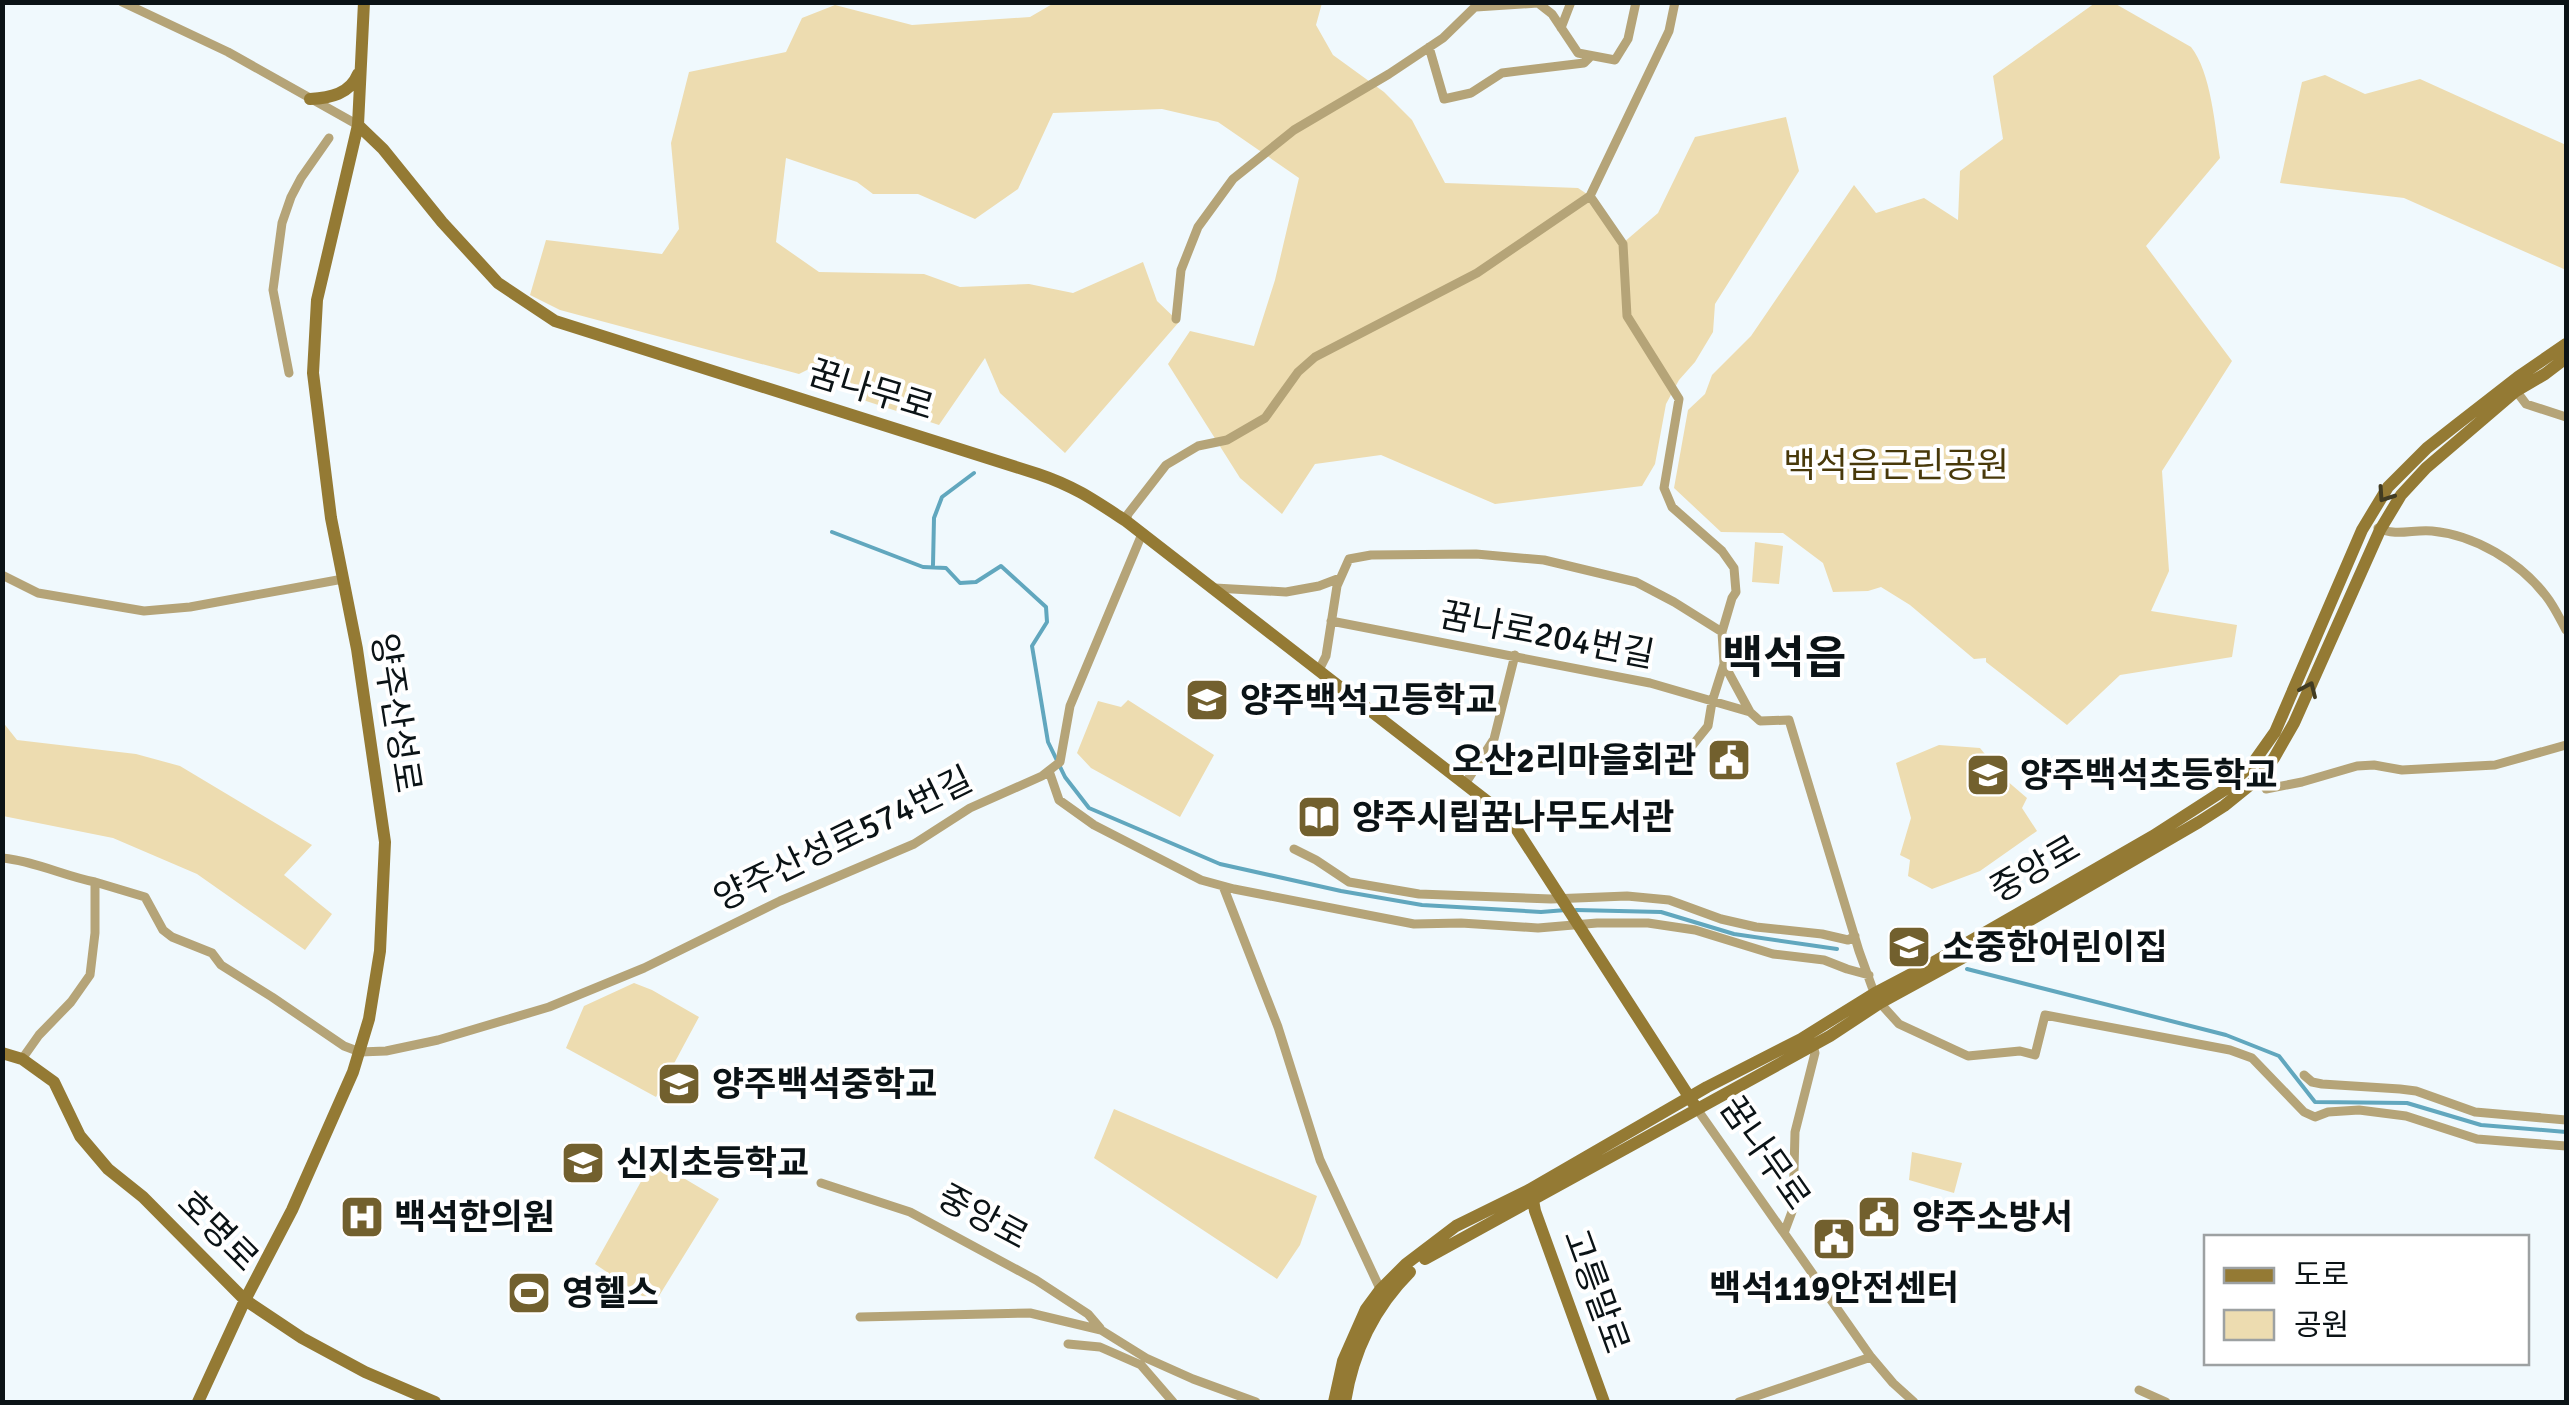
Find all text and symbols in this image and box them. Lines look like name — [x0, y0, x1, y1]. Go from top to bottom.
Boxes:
street label: 꿈나무로 — [803, 351, 939, 429]
park label: 백석읍근린공원 — [1783, 444, 2009, 487]
one-way arrow — [2378, 484, 2397, 502]
street label: 꿈나로204번길 — [1436, 593, 1658, 677]
street label: 양주산성로 — [362, 630, 430, 796]
district label: 백석읍 — [1722, 631, 1846, 686]
school or university icon: 양주백석고등학교 — [1184, 677, 1230, 723]
place label: 양주백석고등학교 — [1240, 679, 1498, 722]
one-way arrow — [2297, 681, 2317, 699]
public building icon: 오산2리마을회관 — [1706, 737, 1752, 783]
place label: 오산2리마을회관 — [1452, 739, 1696, 782]
school or university icon: 양주백석초등학교 — [1965, 752, 2011, 798]
place label: 양주백석초등학교 — [2020, 754, 2278, 797]
street label: 양주산성로574번길 — [707, 758, 979, 920]
library icon: 양주시립꿈나무도서관 — [1296, 794, 1342, 840]
place label: 양주시립꿈나무도서관 — [1352, 796, 1674, 839]
street label: 중앙로 — [1982, 826, 2088, 912]
school or university icon: 소중한어린이집 — [1886, 924, 1932, 970]
place label: 소중한어린이집 — [1942, 926, 2167, 969]
school or university icon: 양주백석중학교 — [656, 1061, 702, 1107]
place label: 양주백석중학교 — [712, 1063, 937, 1106]
street label: 꿈나무로 — [1710, 1088, 1820, 1218]
school or university icon: 신지초등학교 — [560, 1140, 606, 1186]
place label: 신지초등학교 — [616, 1142, 809, 1185]
street label: 중앙로 — [930, 1175, 1036, 1259]
street label: 호명로 — [169, 1182, 267, 1280]
hospital icon: 백석한의원 — [339, 1194, 385, 1240]
public building icon: 양주소방서 — [1856, 1194, 1902, 1240]
place label: 백석한의원 — [394, 1196, 555, 1239]
place label: 양주소방서 — [1912, 1196, 2073, 1239]
public building icon: 백석119안전센터 — [1811, 1216, 1857, 1262]
street label: 고릉말로 — [1554, 1223, 1638, 1359]
legend — [2204, 1235, 2529, 1365]
text: 도로 — [2294, 1257, 2349, 1294]
place label: 백석119안전센터 — [1709, 1267, 1959, 1310]
sports icon: 영헬스 — [506, 1270, 552, 1316]
place label: 영헬스 — [562, 1272, 659, 1315]
text: 공원 — [2294, 1307, 2349, 1344]

